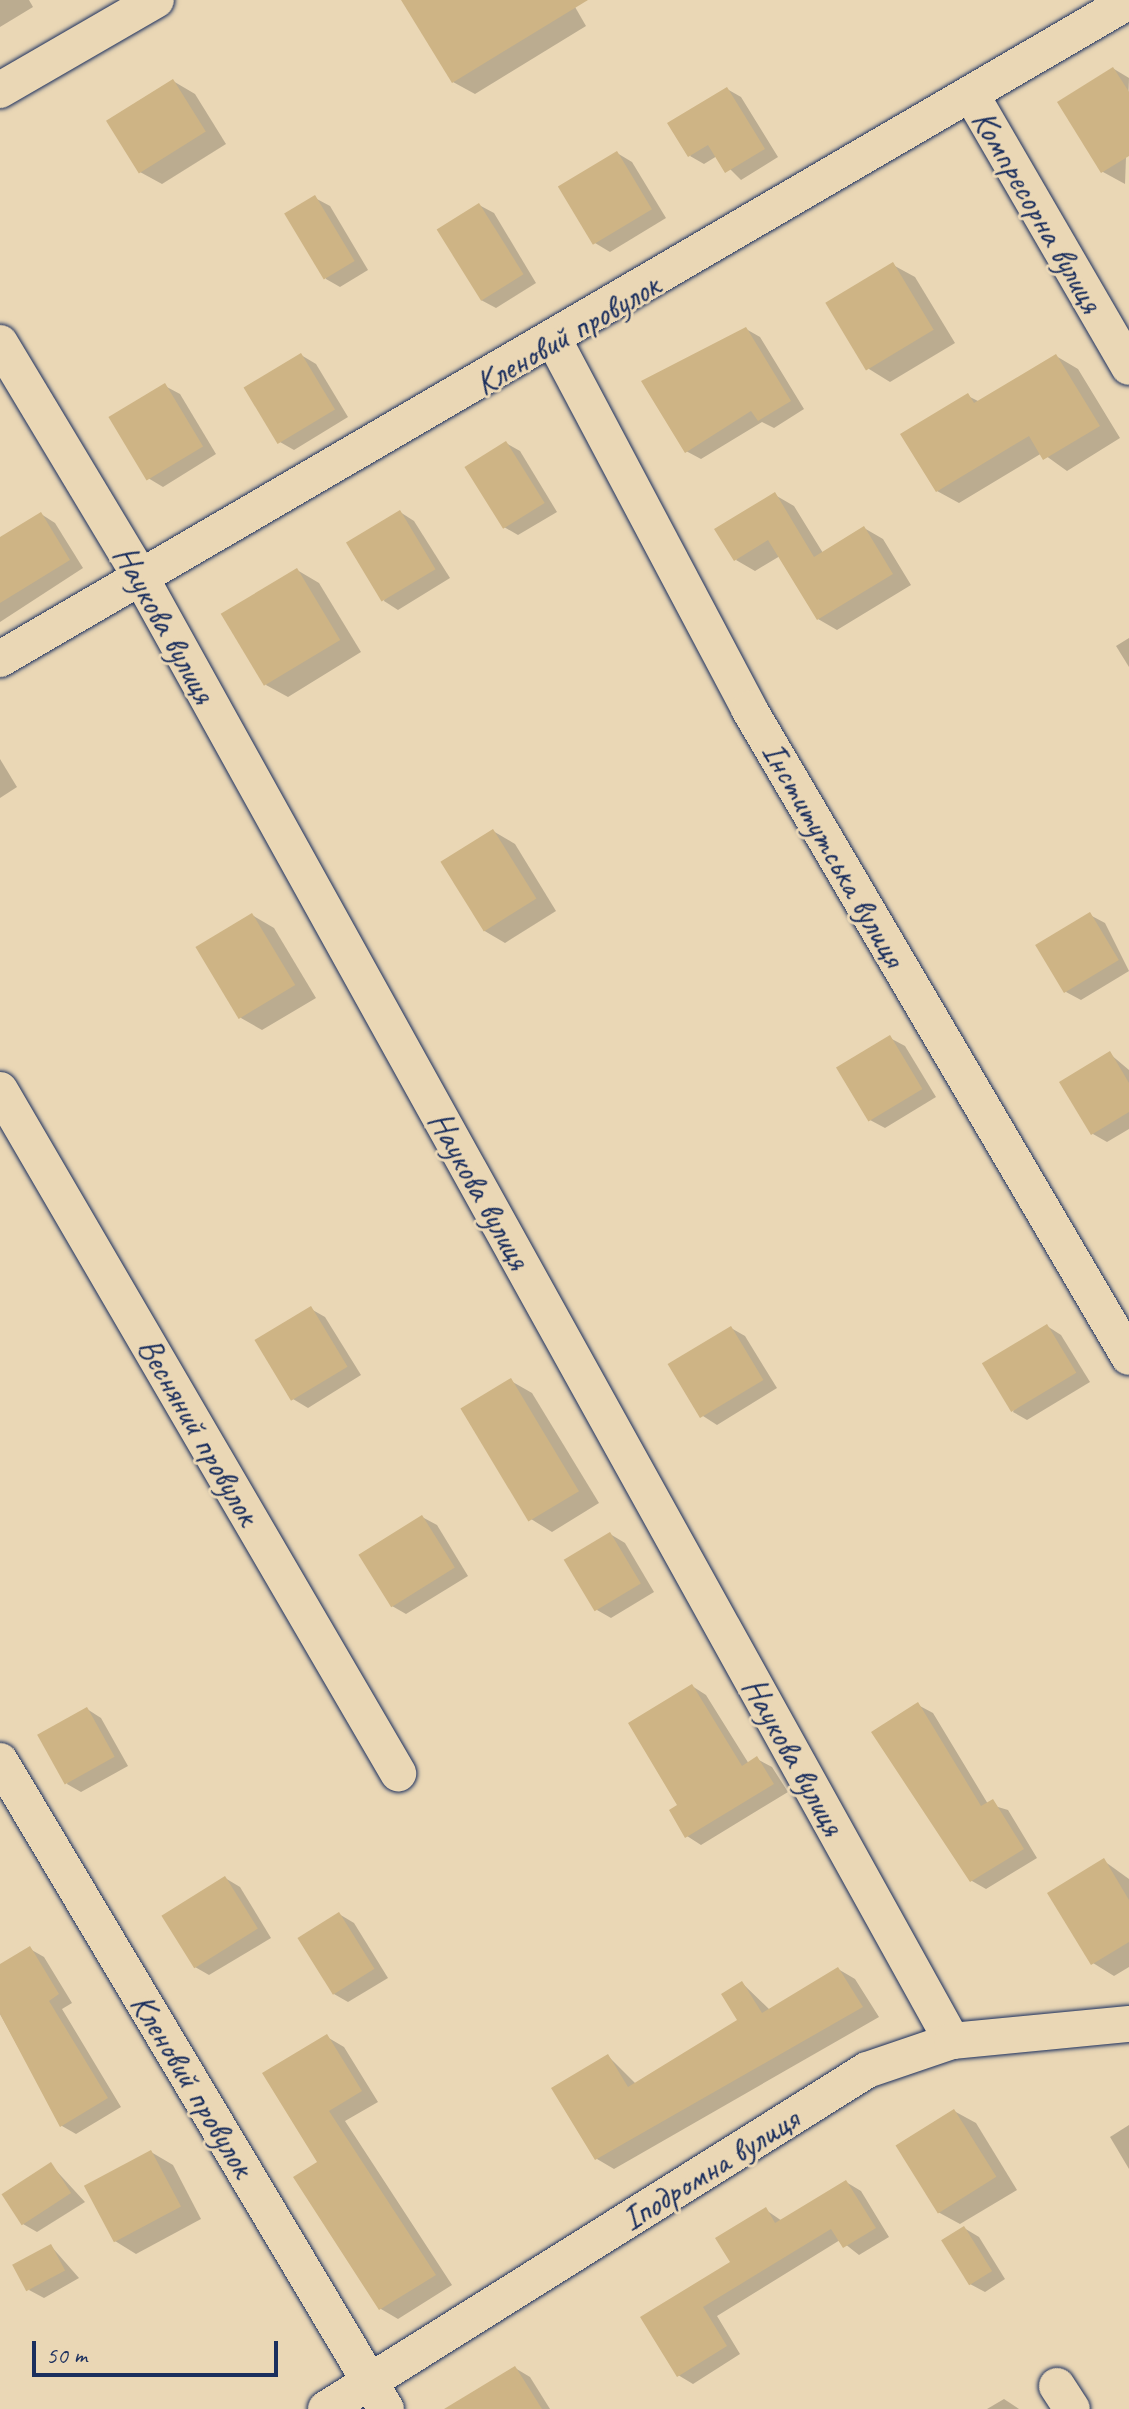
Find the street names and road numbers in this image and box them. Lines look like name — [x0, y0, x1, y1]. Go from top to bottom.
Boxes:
street label: Компресорна вулиця — [963, 102, 1113, 320]
street label: Кленовий провулок — [467, 265, 667, 403]
street label: Наукова вулиця — [105, 538, 225, 710]
street label: Інститутська вулиця — [754, 735, 914, 973]
street label: Наукова вулиця — [420, 1104, 540, 1276]
street label: Весняний провулок — [129, 1330, 269, 1532]
street label: Наукова вулиця — [734, 1670, 854, 1842]
street label: Кленовий провулок — [122, 1986, 264, 2184]
street label: Іподромна вулиця — [614, 2099, 806, 2239]

